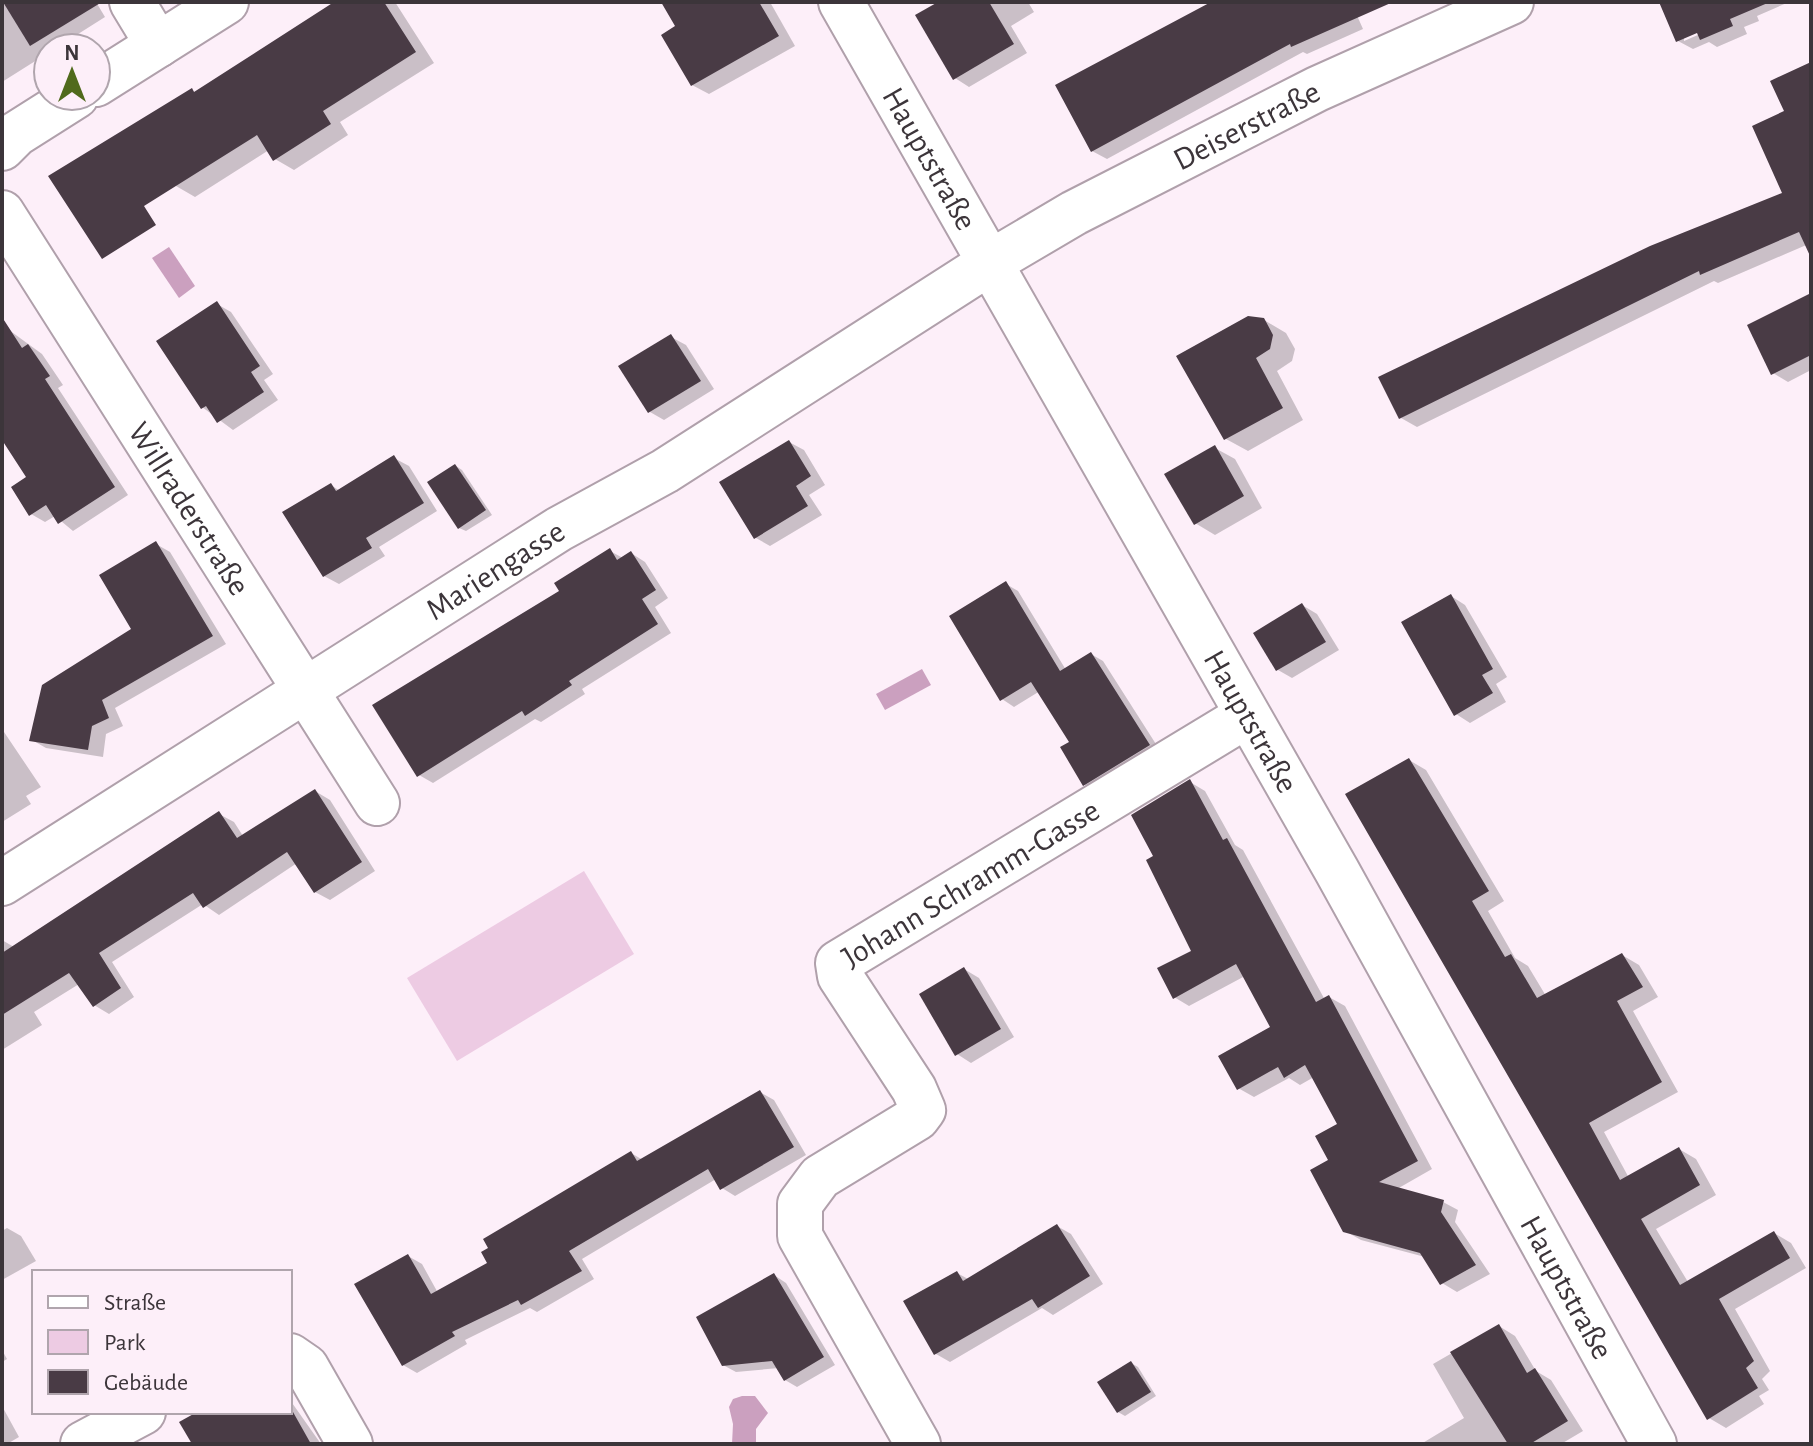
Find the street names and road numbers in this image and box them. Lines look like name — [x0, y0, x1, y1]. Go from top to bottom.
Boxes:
street label: Deiserstraße — [1169, 75, 1325, 176]
street label: Hauptstraße — [876, 82, 982, 235]
street label: Willraderstraße — [122, 417, 256, 601]
street label: Mariengasse — [420, 515, 570, 626]
street label: Hauptstraße — [1197, 645, 1304, 798]
street label: Johann Schramm-Gasse — [837, 794, 1105, 974]
street label: Hauptstraße — [1514, 1210, 1619, 1364]

